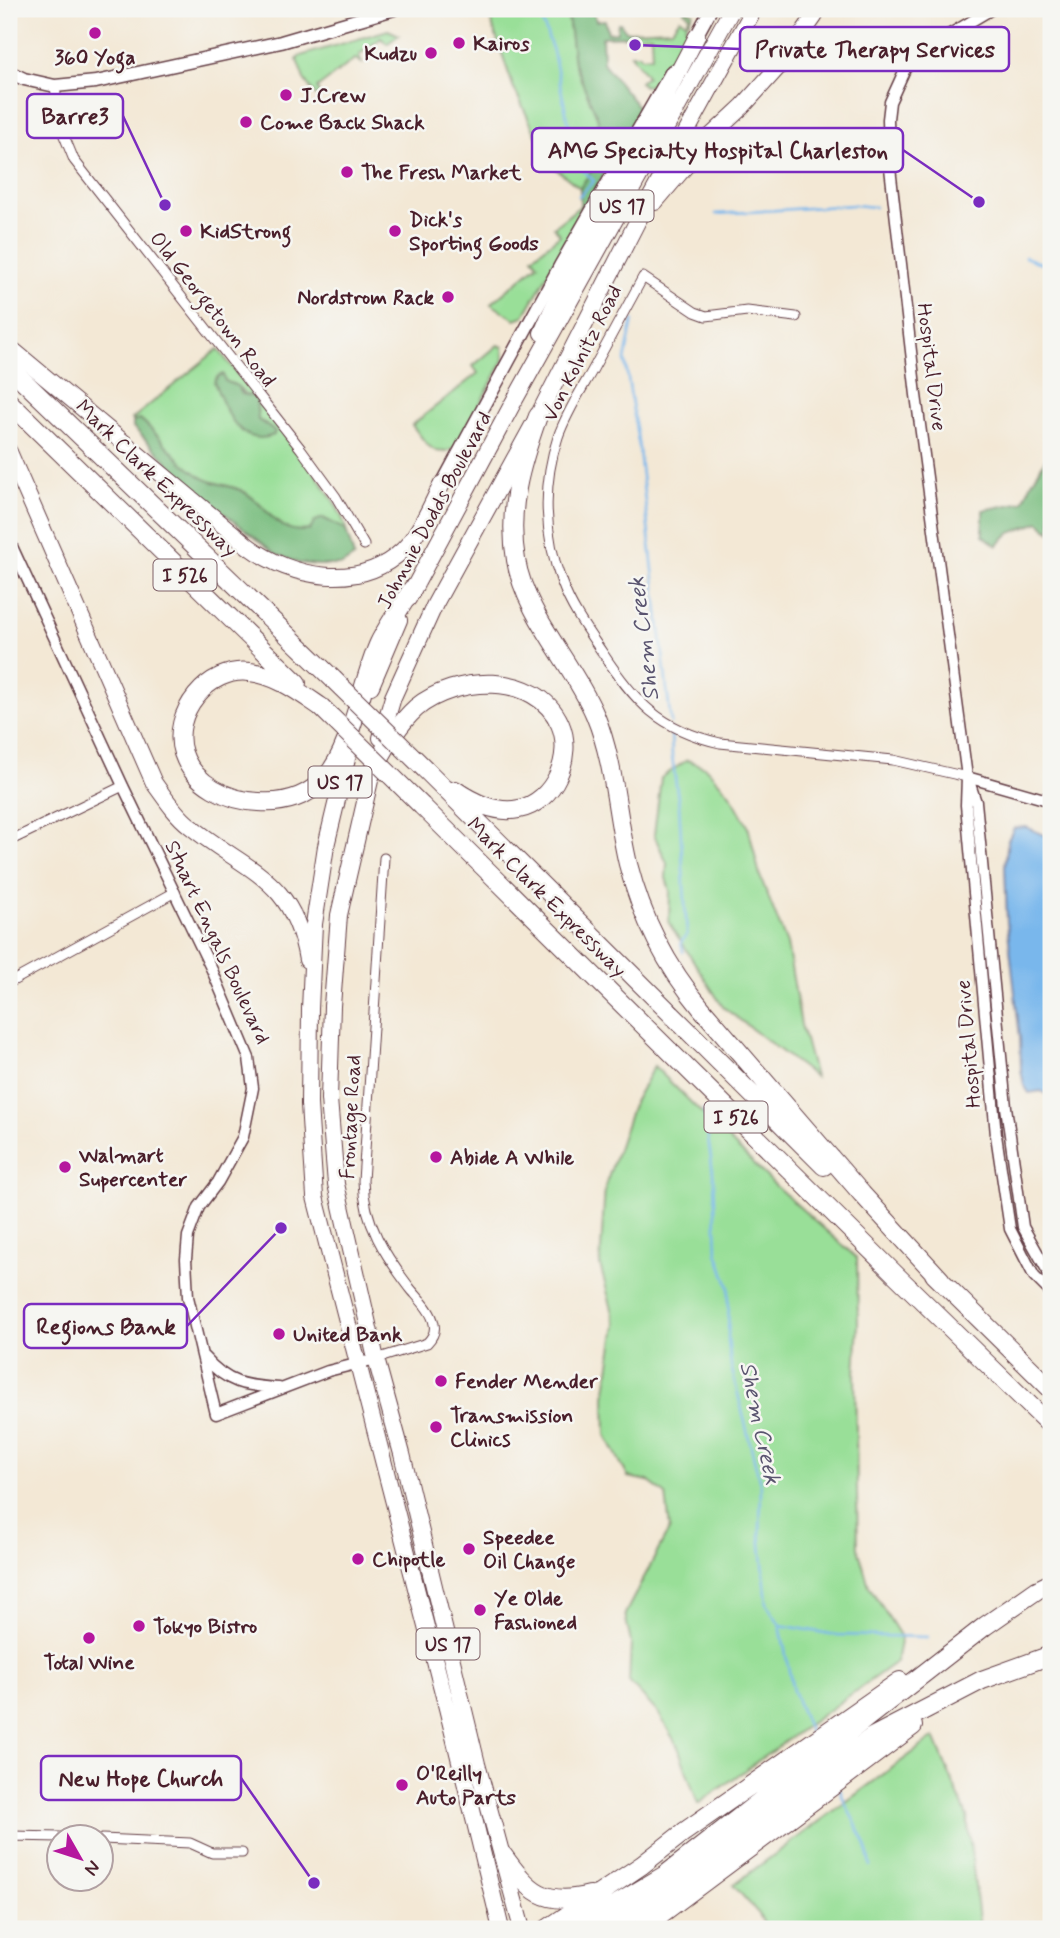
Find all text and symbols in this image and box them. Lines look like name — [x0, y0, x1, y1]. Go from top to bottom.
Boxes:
marker: 360 Yoga — [87, 25, 103, 41]
callout: Private Therapy Services — [740, 27, 1009, 71]
place label: Kairos — [473, 30, 530, 58]
marker: Kairos — [451, 35, 467, 51]
text: Private Therapy Services — [755, 36, 996, 66]
place label: Kudzu — [364, 40, 417, 68]
place label: 360 Yoga — [55, 44, 135, 74]
marker: Kudzu — [423, 45, 439, 61]
place label: J.Crew — [300, 82, 366, 110]
marker: J.Crew — [278, 87, 294, 103]
callout: Barre3 — [27, 94, 123, 138]
text: Barre3 — [41, 103, 109, 133]
place label: Come Back Shack — [260, 109, 425, 137]
marker: Come Back Shack — [238, 114, 254, 130]
callout: AMG Specialty Hospital Charleston — [532, 128, 903, 172]
text: AMG Specialty Hospital Charleston — [548, 137, 888, 167]
place label: The Fresh Market — [361, 159, 522, 187]
marker: The Fresh Market — [339, 164, 355, 180]
road number: US 17 — [590, 190, 654, 222]
place label: Dick's Sporting Goods — [409, 206, 539, 260]
place label: KidStrong — [200, 218, 292, 248]
marker: KidStrong — [178, 223, 194, 239]
marker: Dick's Sporting Goods — [387, 223, 403, 239]
street label: Old Georgetown Road — [141, 226, 282, 394]
street label: Von Kolnitz Road — [536, 280, 629, 427]
place label: Nordstrom Rack — [297, 284, 434, 312]
marker: Nordstrom Rack — [440, 289, 456, 305]
street label: Hospital Drive — [909, 302, 953, 433]
street label: Mark Clark Expressway — [69, 394, 244, 564]
street label: Johnnie Dodds Boulevard — [371, 407, 499, 614]
road number: I 526 — [154, 560, 216, 590]
water label: Shem Creek — [622, 575, 667, 702]
road number: US 17 — [308, 766, 372, 797]
street label: Mark Clark Expressway — [460, 811, 633, 984]
street label: Stuart Engals Boulevard — [158, 836, 277, 1049]
street label: Hospital Drive — [949, 979, 989, 1109]
street label: Frontage Road — [334, 1054, 369, 1180]
road number: I 526 — [704, 1102, 768, 1133]
place label: Walmart Supercenter — [78, 1142, 187, 1194]
place label: Abide A While — [450, 1144, 574, 1172]
marker: Abide A While — [428, 1149, 444, 1165]
marker: Walmart Supercenter — [57, 1159, 73, 1175]
callout: Regions Bank — [24, 1304, 187, 1348]
text: Regions Bank — [36, 1313, 176, 1346]
place label: United Bank — [293, 1321, 403, 1349]
marker: United Bank — [271, 1326, 287, 1342]
water label: Shem Creek — [731, 1359, 787, 1488]
place label: Fender Mender — [455, 1368, 599, 1396]
marker: Fender Mender — [433, 1373, 449, 1389]
place label: Transmission Clinics — [450, 1402, 573, 1454]
marker: Transmission Clinics — [428, 1419, 444, 1435]
place label: Speedee Oil Change — [483, 1524, 575, 1578]
marker: Speedee Oil Change — [461, 1541, 477, 1557]
place label: Chipotle — [372, 1546, 445, 1574]
marker: Chipotle — [350, 1551, 366, 1567]
place label: Ye Olde Fashioned — [494, 1585, 577, 1637]
marker: Ye Olde Fashioned — [472, 1602, 488, 1618]
place label: Tokyo Bistro — [153, 1613, 257, 1641]
marker: Tokyo Bistro — [131, 1618, 147, 1634]
road number: US 17 — [416, 1628, 480, 1660]
marker: Total Wine — [81, 1630, 97, 1646]
place label: Total Wine — [43, 1649, 135, 1677]
callout: New Hope Church — [41, 1756, 241, 1800]
place label: O'Reilly Auto Parts — [416, 1760, 517, 1812]
text: New Hope Church — [59, 1765, 223, 1795]
marker: O'Reilly Auto Parts — [394, 1777, 410, 1793]
north arrow — [46, 1822, 116, 1892]
text: N — [78, 1855, 106, 1881]

